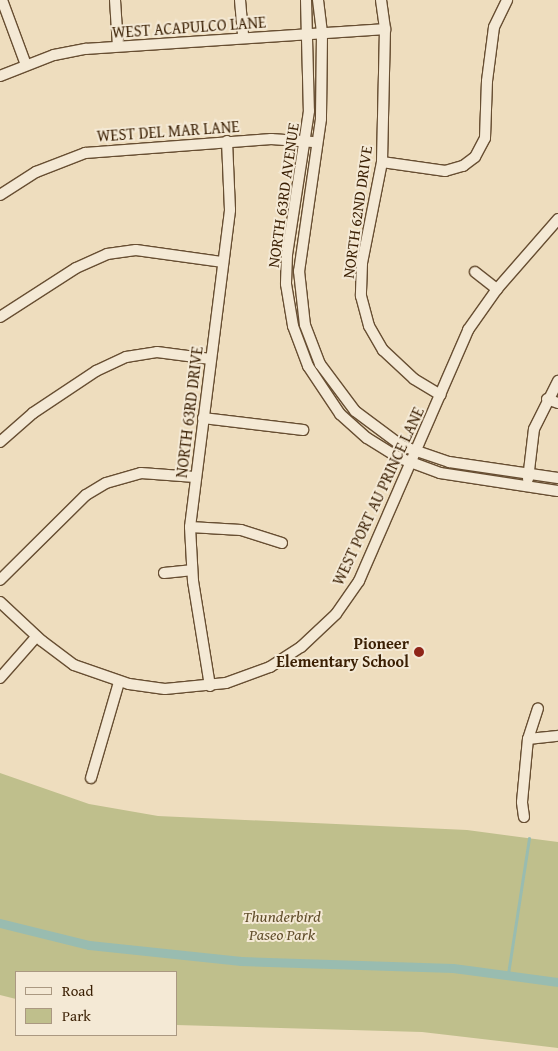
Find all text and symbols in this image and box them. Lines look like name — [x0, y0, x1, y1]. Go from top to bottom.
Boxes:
street label: WEST ACAPULCO LANE — [111, 12, 267, 42]
street label: WEST DEL MAR LANE — [96, 116, 240, 146]
street label: NORTH 63RD AVENUE — [263, 121, 303, 269]
street label: NORTH 62ND DRIVE — [338, 144, 376, 280]
street label: NORTH 63RD DRIVE — [171, 345, 207, 479]
street label: WEST PORT AU PRINCE LANE — [328, 404, 428, 588]
place label: Pioneer Elementary School — [276, 633, 409, 671]
marker: Pioneer Elementary School — [413, 646, 425, 658]
park label: Thunderbird Paseo Park — [243, 906, 321, 944]
legend — [15, 971, 178, 1036]
text: Road — [62, 980, 93, 1001]
text: Park — [62, 1005, 91, 1026]

